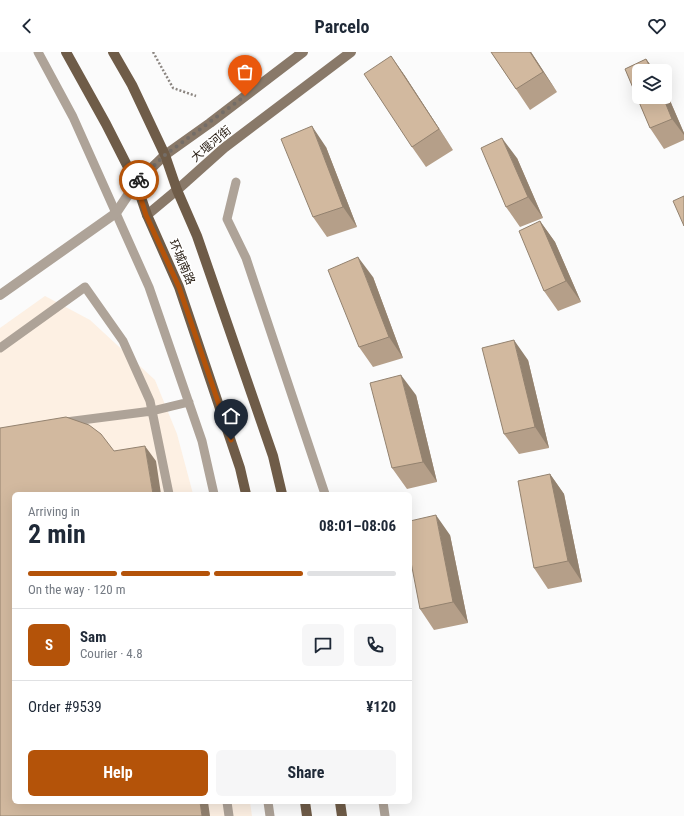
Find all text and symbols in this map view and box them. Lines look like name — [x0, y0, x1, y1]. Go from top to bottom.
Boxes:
icon: back — [16, 15, 38, 37]
icon: heart — [646, 15, 668, 37]
text: Parcelo — [315, 16, 369, 37]
pin — [228, 55, 262, 96]
icon: bag — [234, 61, 256, 83]
map controls — [632, 64, 672, 104]
button: layers — [632, 64, 672, 104]
street label: 大堰河街 — [188, 123, 234, 165]
courier — [119, 160, 159, 200]
icon: bike — [128, 169, 150, 191]
street label: 环城南路 — [166, 237, 198, 287]
pin — [214, 399, 248, 440]
icon: home — [220, 405, 242, 427]
text: Arriving in — [28, 504, 80, 519]
text: 08:01–08:06 — [319, 517, 396, 535]
text: 2 min — [28, 519, 86, 549]
text: On the way · 120 m — [28, 582, 125, 597]
button: chat — [302, 624, 344, 666]
button: phone — [354, 624, 396, 666]
text: Sam — [80, 628, 106, 646]
text: S — [45, 636, 53, 654]
text: Courier · 4.8 — [80, 646, 143, 661]
text: Order #9539 — [28, 698, 102, 716]
text: ¥120 — [366, 698, 396, 716]
button: Help — [28, 750, 208, 796]
button: Share — [216, 750, 396, 796]

